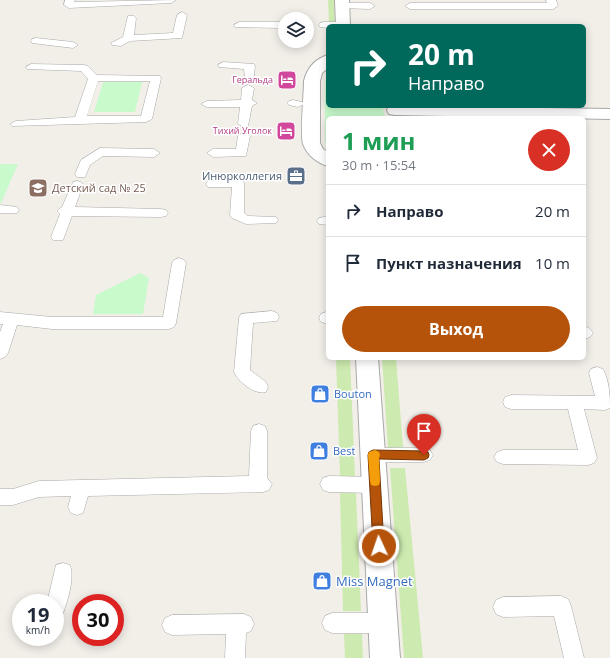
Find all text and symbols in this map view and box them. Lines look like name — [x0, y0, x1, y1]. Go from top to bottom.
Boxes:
map controls — [278, 12, 314, 48]
button: layers — [278, 12, 314, 48]
text: 20 m — [408, 35, 475, 73]
icon: right — [342, 40, 394, 92]
hotel icon: Геральда — [276, 69, 298, 91]
text: Направо — [408, 71, 485, 95]
place label: Геральда — [232, 73, 273, 86]
hotel icon: Тихий Уголок — [275, 120, 297, 142]
place label: Тихий Уголок — [213, 124, 272, 137]
text: 1 мин — [342, 124, 415, 157]
button: close — [528, 129, 570, 171]
text: 30 m · 15:54 — [342, 156, 416, 174]
office icon: Инюрколлегия — [285, 165, 307, 187]
place label: Инюрколлегия — [202, 168, 282, 183]
school or university icon: Детский сад № 25 — [27, 177, 49, 199]
place label: Детский сад № 25 — [52, 180, 146, 195]
icon: right — [342, 200, 364, 222]
text: Направо — [376, 201, 444, 221]
text: 20 m — [535, 201, 570, 221]
icon: arrive — [342, 252, 364, 274]
text: Пункт назначения — [376, 253, 522, 273]
text: 10 m — [535, 253, 570, 273]
button: Выход — [342, 306, 570, 352]
shop icon: Bouton — [309, 383, 331, 405]
place label: Bouton — [334, 386, 372, 401]
pin — [407, 414, 441, 455]
icon: arrive — [413, 420, 435, 442]
shop icon: Best — [308, 440, 330, 462]
place label: Best — [333, 443, 356, 458]
position arrow — [358, 525, 400, 567]
shop icon: Miss Magnet — [311, 570, 333, 592]
place label: Miss Magnet — [336, 572, 413, 590]
speed limit sign: 30 — [72, 594, 124, 646]
text: 19 — [27, 601, 49, 628]
text: km/h — [26, 623, 50, 637]

